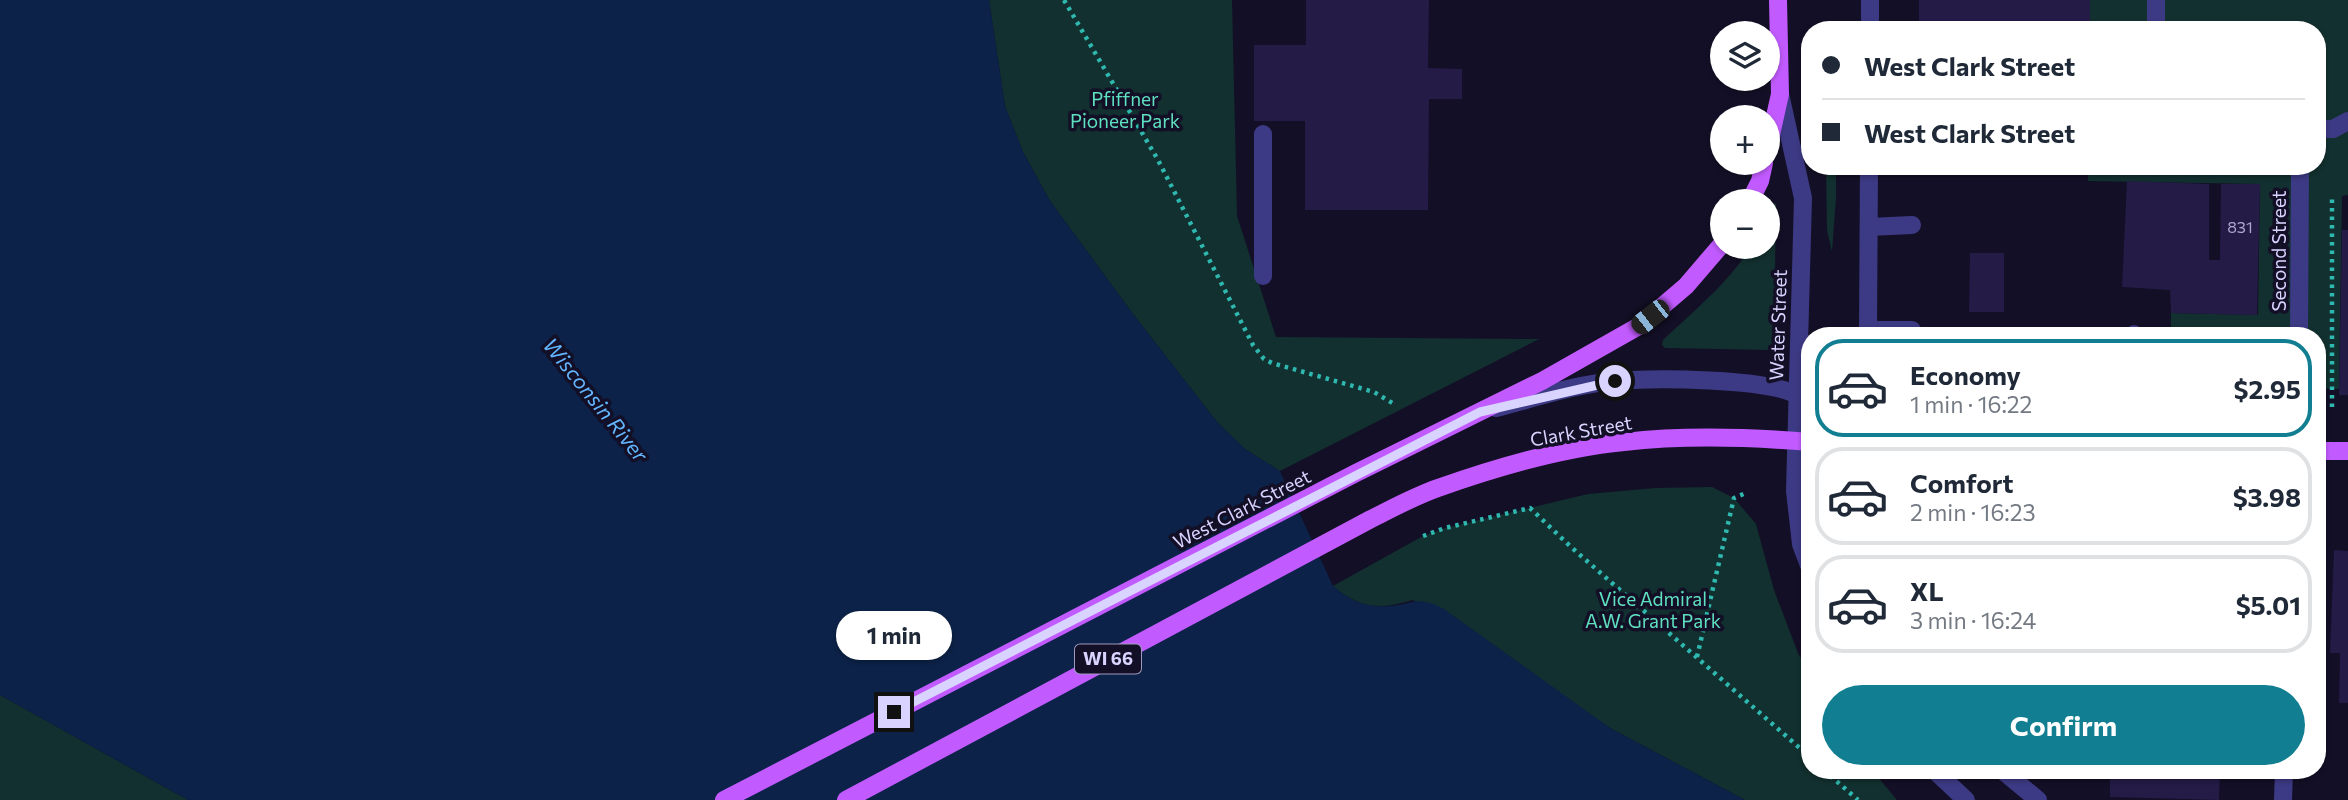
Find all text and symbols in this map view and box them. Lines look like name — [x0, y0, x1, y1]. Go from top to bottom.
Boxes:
map controls — [1710, 21, 1780, 259]
button: layers — [1710, 21, 1780, 91]
text: West Clark Street — [1864, 50, 2075, 81]
park label: Pfiffner Pioneer Park — [1070, 87, 1180, 132]
button: + — [1710, 105, 1780, 175]
text: West Clark Street — [1864, 117, 2075, 148]
button: − — [1710, 189, 1780, 259]
street label: Second Street — [2267, 190, 2290, 312]
house number: 831 — [2227, 217, 2253, 236]
street label: Water Street — [1764, 269, 1791, 381]
car — [1627, 296, 1674, 338]
water label: Wisconsin River — [539, 332, 654, 466]
icon: car — [1826, 357, 1889, 420]
text: Economy — [1910, 359, 2021, 390]
route start — [1599, 365, 1631, 397]
text: $2.95 — [2234, 373, 2301, 404]
text: 1 min · 16:22 — [1910, 390, 2032, 418]
street label: Clark Street — [1528, 410, 1634, 451]
street label: West Clark Street — [1169, 464, 1314, 553]
icon: car — [1826, 465, 1889, 528]
text: Comfort — [1910, 467, 2013, 498]
text: $3.98 — [2233, 481, 2301, 512]
text: 2 min · 16:23 — [1910, 498, 2036, 526]
icon: car — [1826, 573, 1889, 636]
text: XL — [1910, 575, 1944, 606]
park label: Vice Admiral A.W. Grant Park — [1585, 587, 1721, 632]
text: $5.01 — [2236, 589, 2301, 620]
text: 3 min · 16:24 — [1910, 606, 2036, 634]
callout: 1 min — [836, 610, 952, 660]
text: 1 min — [867, 621, 921, 649]
road number: WI 66 — [1075, 644, 1141, 674]
button: Confirm — [1822, 685, 2305, 765]
route end — [878, 696, 910, 728]

